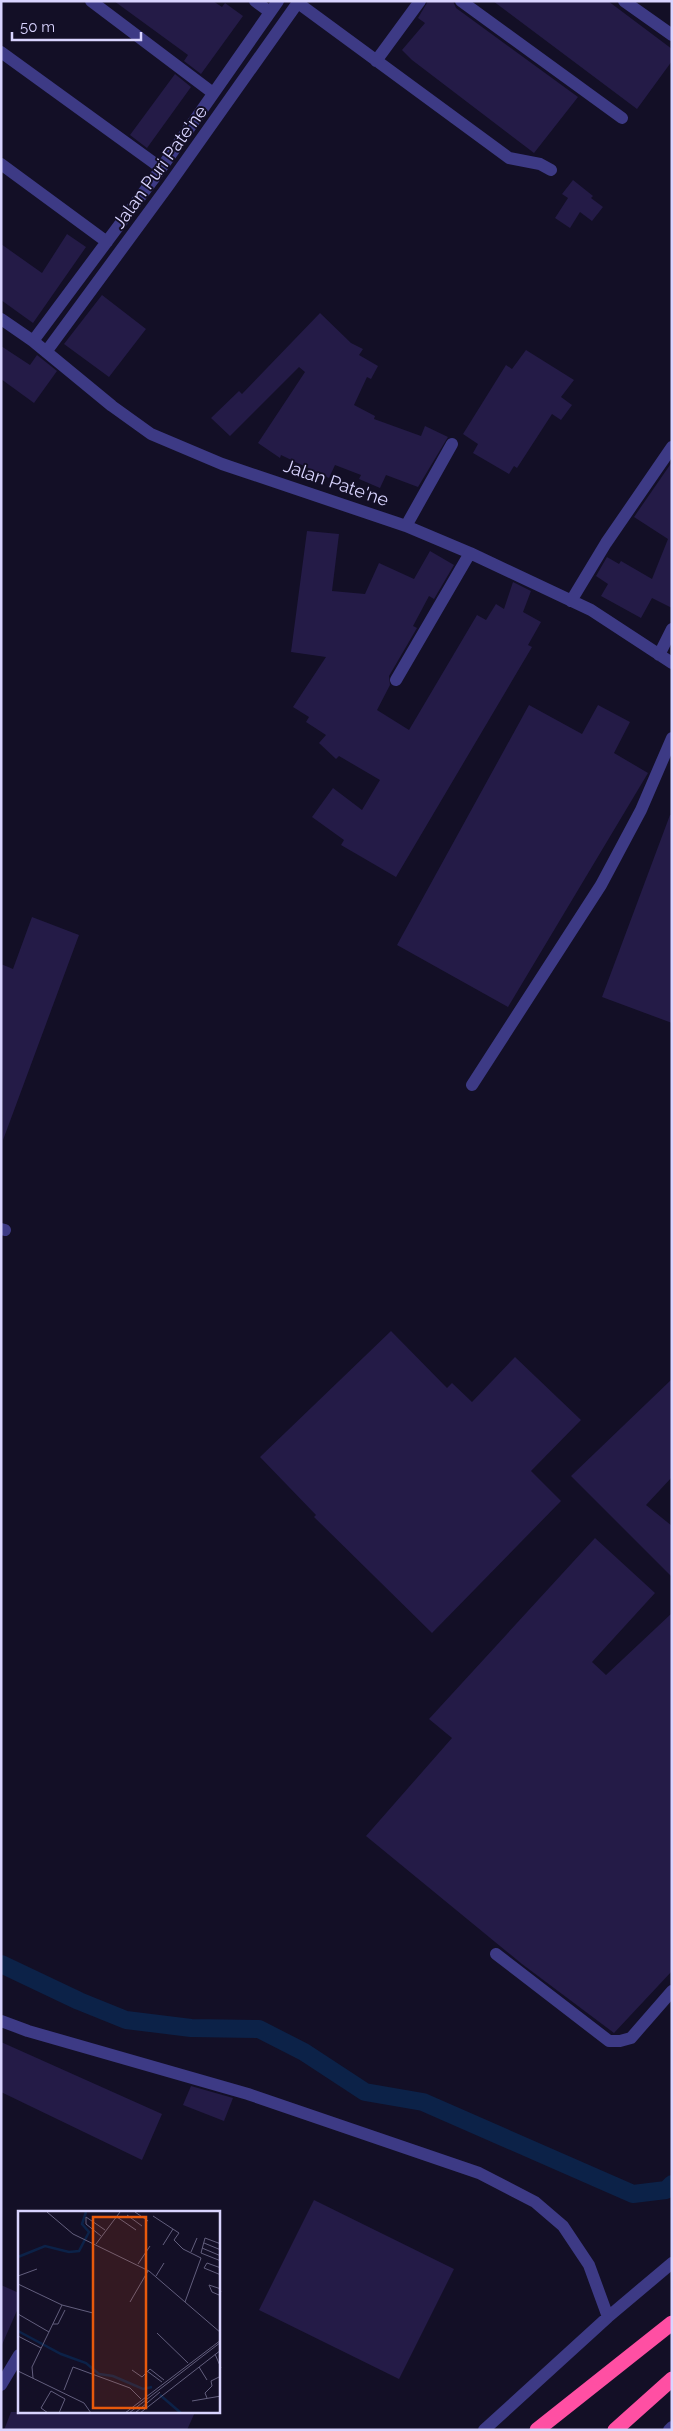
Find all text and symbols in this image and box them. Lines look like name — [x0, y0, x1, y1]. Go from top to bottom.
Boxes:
scale bar — [12, 10, 141, 42]
text: 50 m — [20, 18, 55, 36]
street label: Jalan Puri Pate'ne — [108, 101, 211, 232]
street label: Jalan Pate'ne — [281, 455, 392, 510]
inset map — [18, 2211, 220, 2414]

